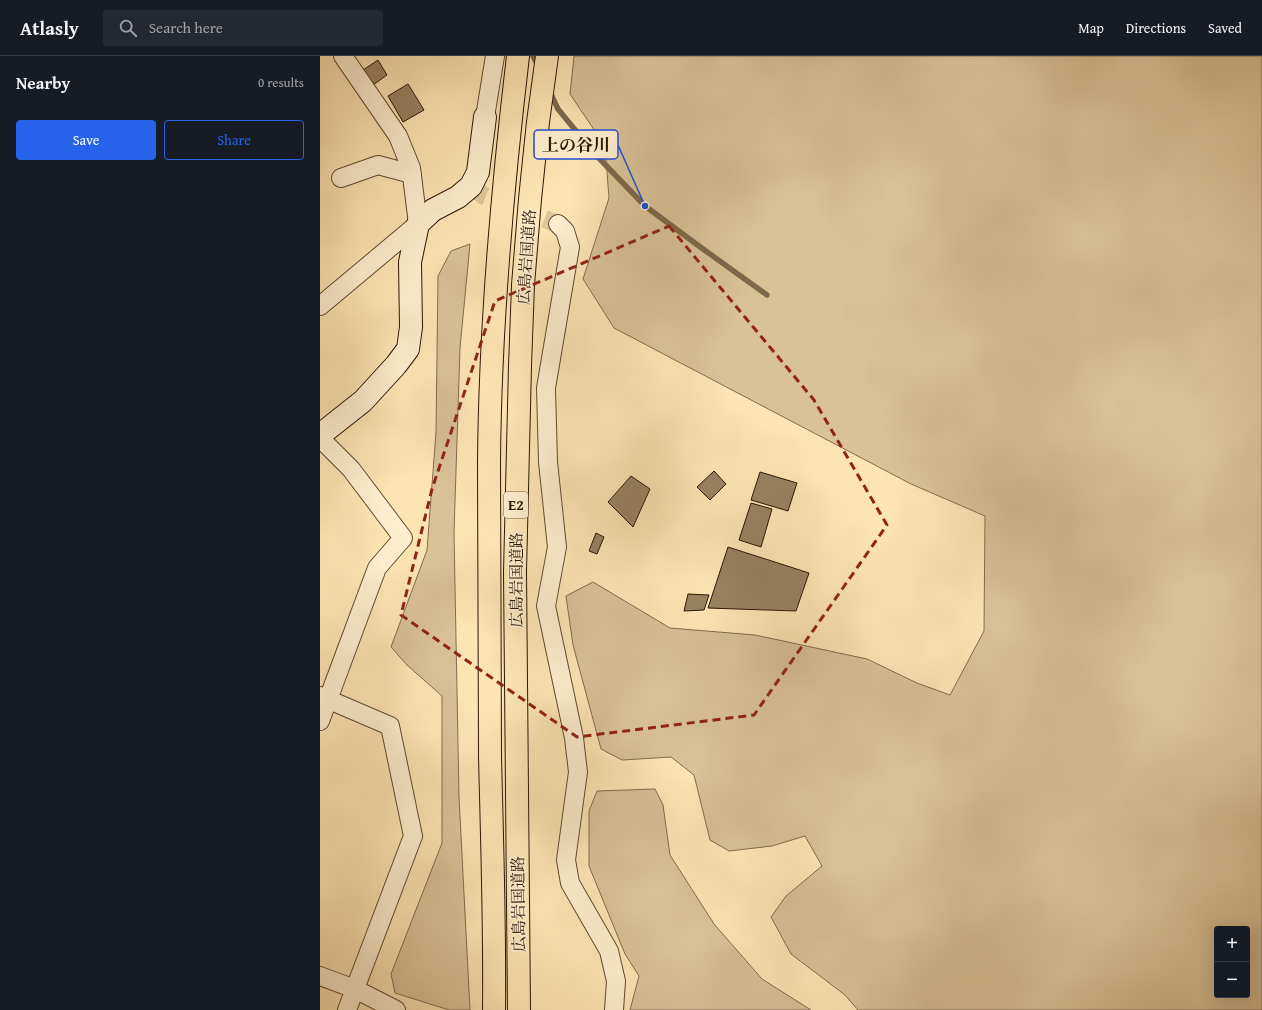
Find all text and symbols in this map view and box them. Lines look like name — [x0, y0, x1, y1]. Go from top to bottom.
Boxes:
search box — [103, 10, 383, 46]
text: Atlasly — [20, 14, 79, 42]
icon: search — [117, 17, 139, 39]
text: Search here — [149, 17, 223, 38]
text: Map — [1078, 18, 1104, 38]
text: Directions — [1126, 18, 1186, 38]
text: Saved — [1208, 18, 1242, 38]
text: Nearby — [16, 70, 70, 95]
text: 0 results — [258, 73, 304, 92]
button: Save — [16, 120, 156, 160]
button: Share — [164, 120, 304, 160]
callout: 上の谷川 — [534, 130, 618, 159]
text: 上の谷川 — [542, 132, 610, 157]
street label: 広島岩国道路 — [511, 208, 541, 306]
road number: E2 — [504, 492, 528, 518]
street label: 広島岩国道路 — [504, 532, 528, 628]
street label: 広島岩国道路 — [505, 856, 531, 952]
map controls — [1214, 926, 1250, 998]
button: + — [1214, 926, 1250, 962]
button: − — [1214, 962, 1250, 998]

